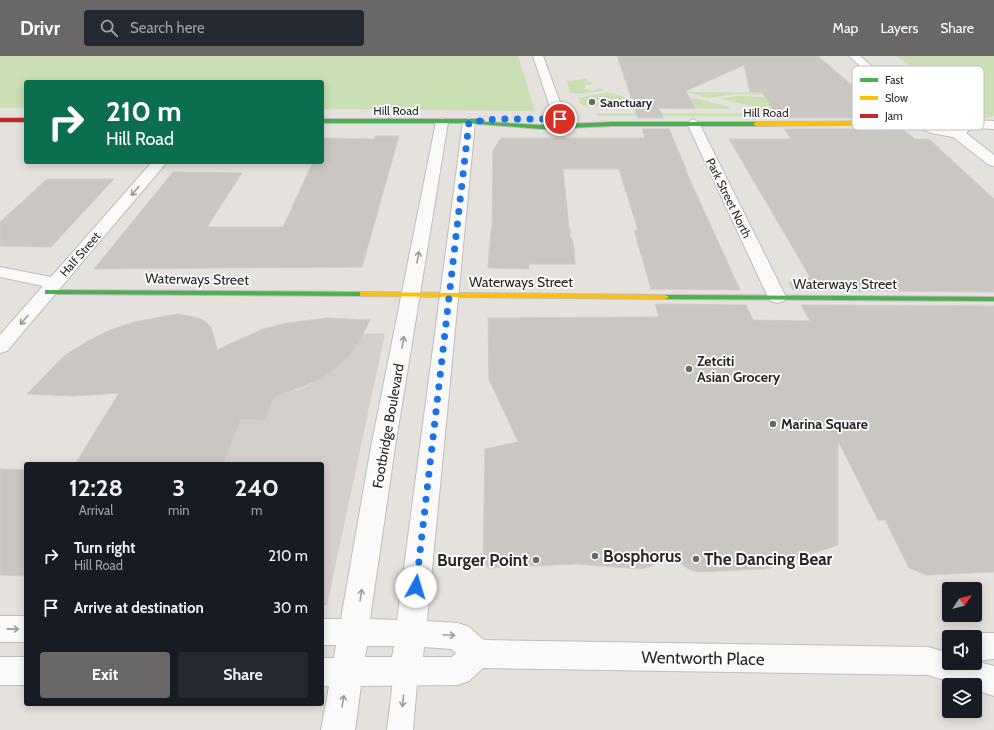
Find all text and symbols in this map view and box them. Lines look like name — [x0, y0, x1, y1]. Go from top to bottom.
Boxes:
search box — [84, 10, 364, 46]
text: Drivr — [20, 17, 60, 40]
icon: search — [98, 17, 120, 39]
text: Search here — [130, 19, 205, 37]
text: Map — [833, 19, 858, 37]
text: Layers — [880, 19, 918, 37]
text: Share — [940, 19, 974, 37]
legend — [852, 66, 984, 130]
text: Fast — [885, 73, 904, 87]
text: Slow — [885, 91, 908, 105]
text: 210 m — [106, 94, 182, 128]
place label: Sanctuary — [600, 95, 653, 110]
icon: right — [40, 96, 92, 148]
marker: Sanctuary — [587, 97, 597, 107]
pin — [543, 102, 577, 136]
street label: Hill Road — [373, 103, 419, 118]
street label: Hill Road — [743, 105, 789, 120]
icon: arrive — [549, 108, 571, 130]
text: Jam — [884, 109, 903, 123]
text: Hill Road — [106, 128, 174, 150]
street label: Park Street North — [703, 156, 755, 240]
one-way arrow — [130, 186, 139, 197]
street label: Half Street — [56, 229, 104, 279]
one-way arrow — [415, 251, 423, 264]
street label: Waterways Street — [145, 269, 249, 289]
street label: Waterways Street — [469, 273, 573, 291]
street label: Waterways Street — [793, 275, 897, 293]
one-way arrow — [19, 314, 28, 325]
one-way arrow — [399, 336, 407, 349]
place label: Zetciti Asian Grocery — [697, 352, 781, 386]
street label: Footbridge Boulevard — [368, 362, 408, 490]
marker: Zetciti Asian Grocery — [684, 364, 694, 374]
place label: Marina Square — [781, 415, 868, 433]
marker: Marina Square — [768, 419, 778, 429]
text: 12:28 — [69, 473, 123, 502]
text: 3 — [172, 473, 185, 502]
text: 240 — [234, 473, 279, 502]
text: Arrival — [79, 502, 113, 518]
text: min — [168, 502, 189, 518]
text: m — [251, 502, 262, 518]
text: Turn right — [74, 539, 135, 557]
icon: right — [40, 545, 62, 567]
place label: Bosphorus — [603, 546, 682, 566]
text: 210 m — [268, 547, 308, 565]
place label: The Dancing Bear — [704, 549, 833, 569]
place label: Burger Point — [437, 550, 528, 570]
marker: Bosphorus — [590, 551, 600, 561]
marker: The Dancing Bear — [691, 554, 701, 564]
marker: Burger Point — [531, 555, 541, 565]
text: Hill Road — [74, 557, 123, 573]
position arrow — [395, 566, 437, 608]
north arrow — [942, 582, 982, 622]
map controls — [942, 582, 982, 718]
one-way arrow — [357, 589, 365, 602]
icon: arrive — [40, 597, 62, 619]
text: Arrive at destination — [74, 599, 204, 617]
text: 30 m — [273, 599, 308, 617]
one-way arrow — [6, 625, 19, 633]
button: sound — [942, 630, 982, 670]
one-way arrow — [443, 632, 456, 639]
street label: Wentworth Place — [641, 647, 765, 669]
button: Exit — [40, 652, 170, 698]
button: Share — [178, 652, 308, 698]
button: layers — [942, 678, 982, 718]
one-way arrow — [399, 694, 407, 707]
one-way arrow — [339, 695, 347, 708]

